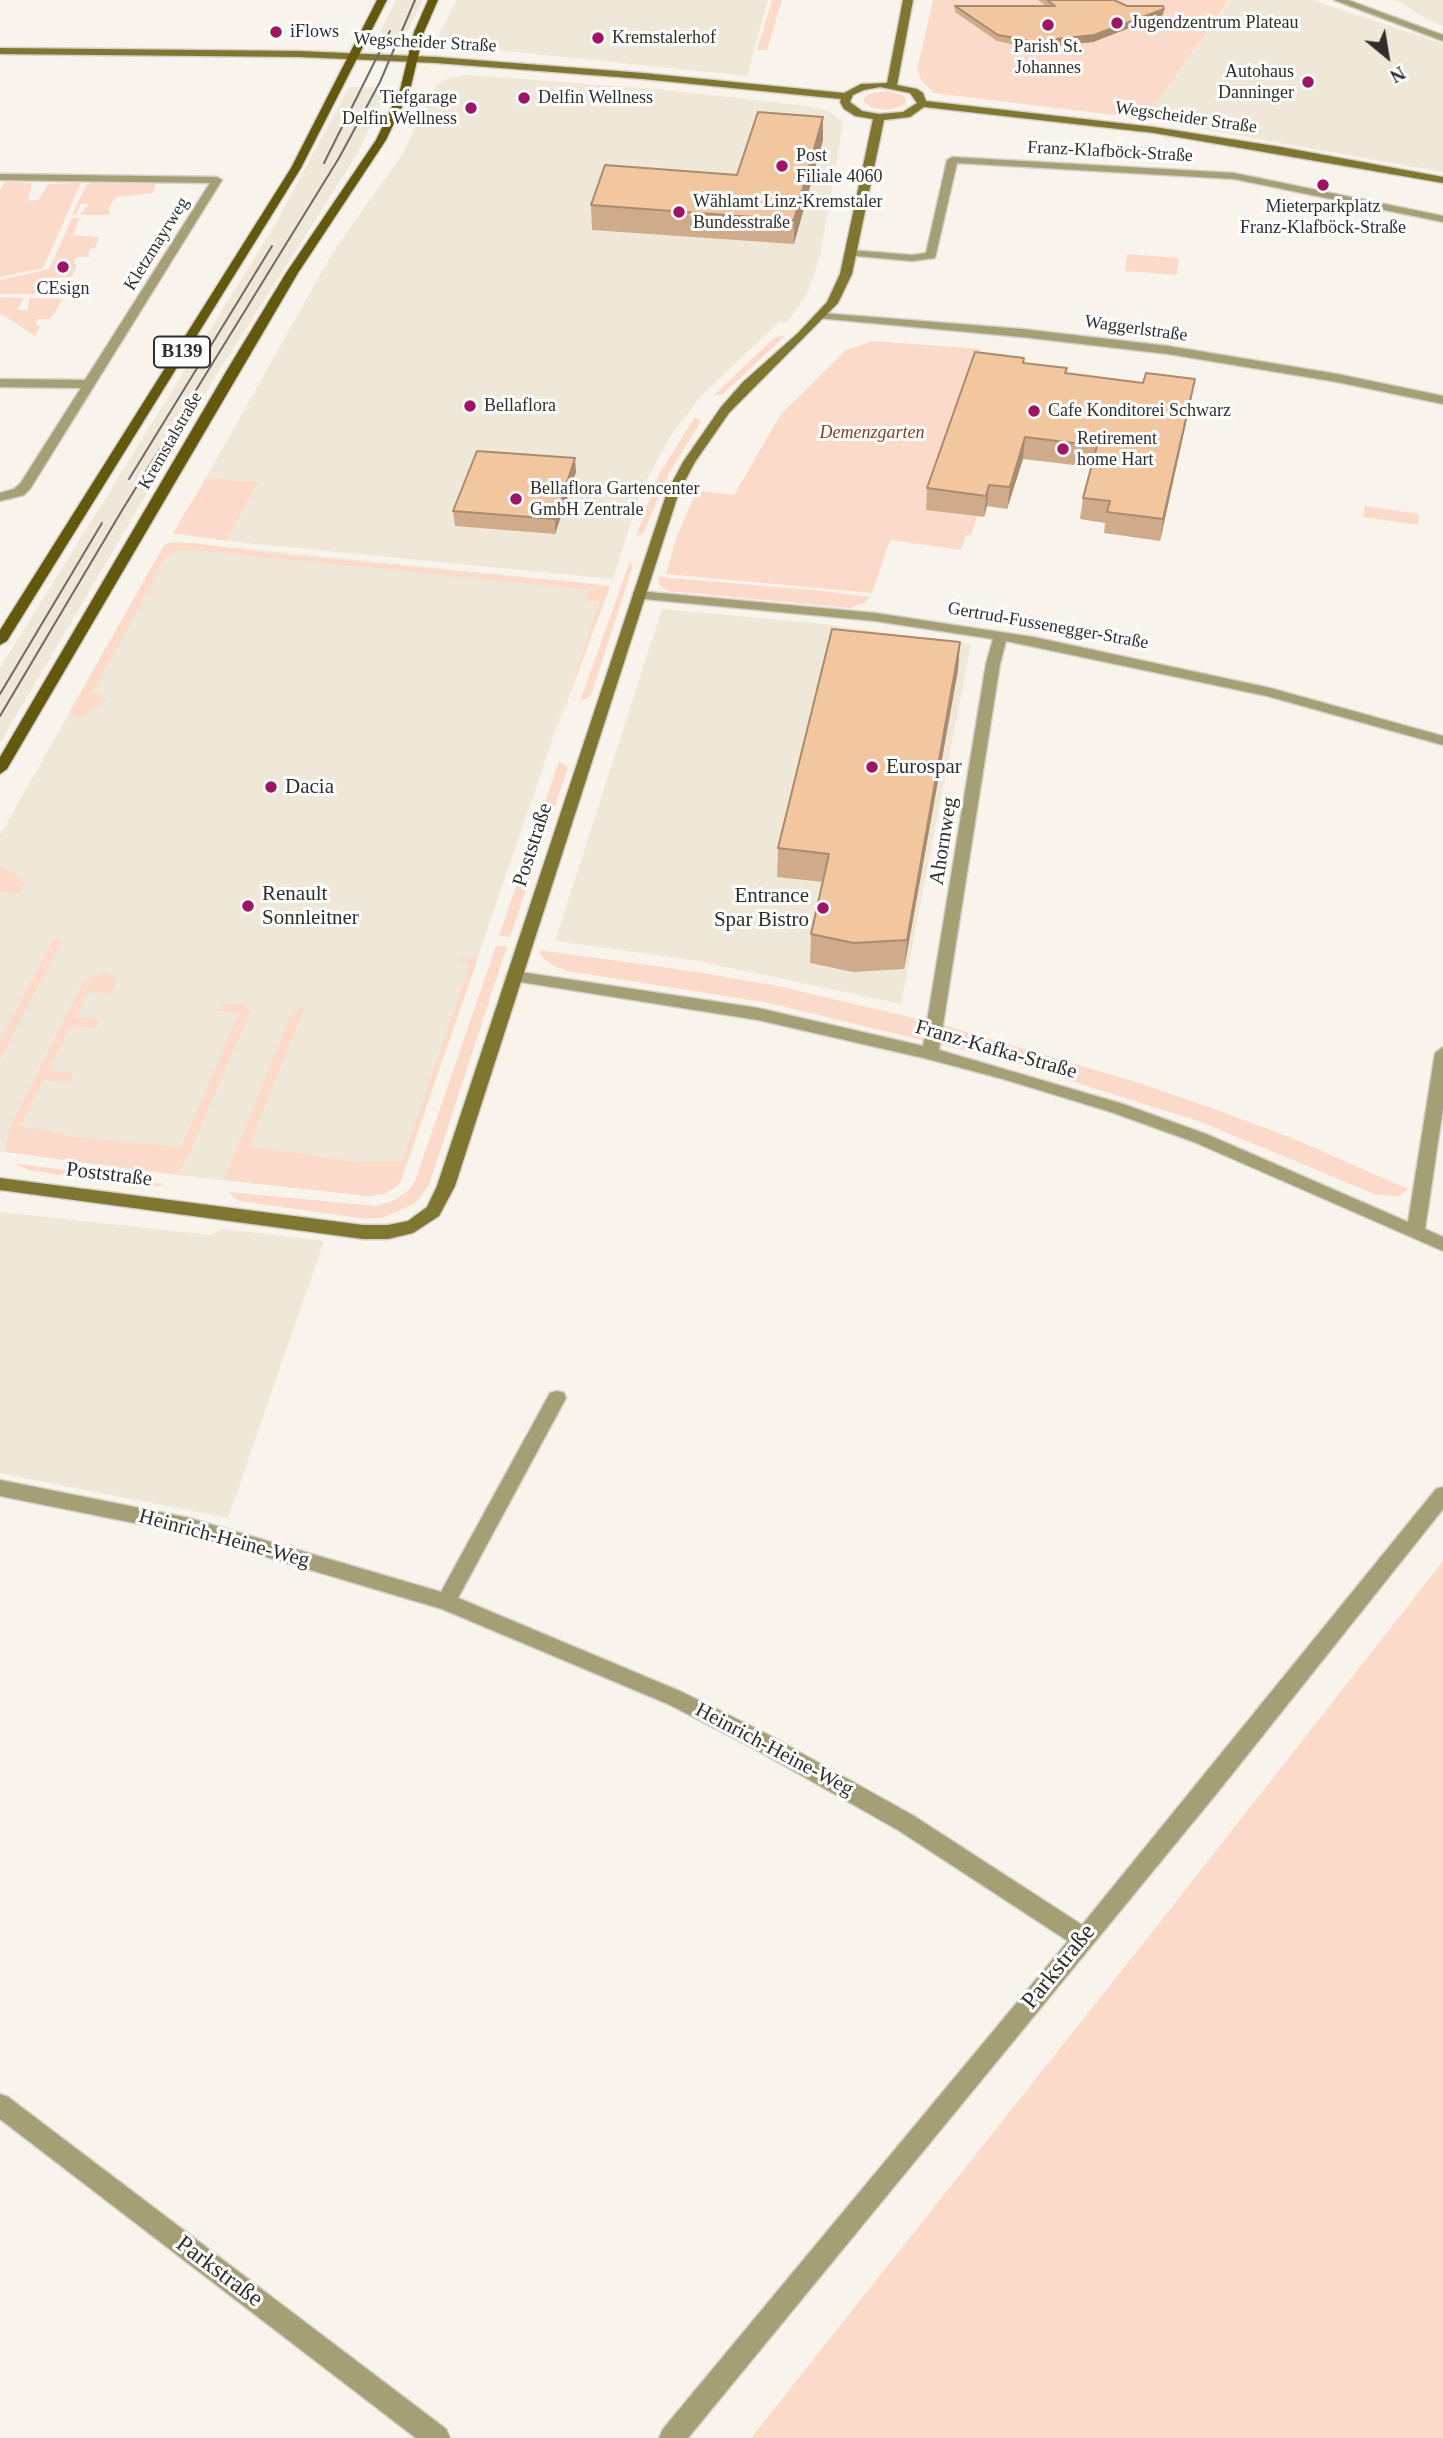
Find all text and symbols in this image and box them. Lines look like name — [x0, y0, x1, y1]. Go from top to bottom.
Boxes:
place label: Jugendzentrum Plateau — [1131, 12, 1298, 34]
marker: Jugendzentrum Plateau — [1109, 15, 1125, 31]
marker: Parish St. Johannes — [1040, 17, 1056, 33]
place label: iFlows — [290, 21, 339, 43]
north arrow — [1352, 21, 1422, 91]
marker: iFlows — [268, 24, 284, 40]
place label: Kremstalerhof — [612, 27, 716, 49]
street label: Wegscheider Straße — [353, 28, 497, 58]
marker: Kremstalerhof — [590, 30, 606, 46]
place label: Parish St. Johannes — [1013, 36, 1083, 78]
place label: Autohaus Danninger — [1218, 61, 1294, 104]
text: N — [1387, 62, 1409, 87]
marker: Autohaus Danninger — [1300, 74, 1316, 90]
place label: Tiefgarage Delfin Wellness — [342, 87, 457, 130]
place label: Delfin Wellness — [538, 87, 653, 109]
marker: Delfin Wellness — [516, 90, 532, 106]
street label: Wegscheider Straße — [1114, 97, 1258, 139]
marker: Tiefgarage Delfin Wellness — [463, 100, 479, 116]
street label: Franz-Klafböck-Straße — [1027, 137, 1193, 167]
place label: Post Filiale 4060 — [796, 145, 882, 188]
marker: Post Filiale 4060 — [774, 158, 790, 174]
marker: Mieterparkplatz Franz-Klafböck-Straße — [1315, 177, 1331, 193]
place label: Wählamt Linz-Kremstaler Bundesstraße — [693, 191, 882, 234]
street label: Kletzmayrweg — [120, 193, 194, 295]
place label: Mieterparkplatz Franz-Klafböck-Straße — [1240, 196, 1406, 238]
marker: Wählamt Linz-Kremstaler Bundesstraße — [671, 204, 687, 220]
marker: CEsign — [55, 259, 71, 275]
place label: CEsign — [36, 278, 90, 300]
street label: Waggerlstraße — [1083, 311, 1189, 347]
road number: B139 — [154, 336, 210, 368]
street label: Kremstalstraße — [134, 388, 208, 494]
place label: Bellaflora — [484, 395, 556, 417]
marker: Bellaflora — [462, 398, 478, 414]
place label: Cafe Konditorei Schwarz — [1048, 400, 1231, 422]
marker: Cafe Konditorei Schwarz — [1026, 403, 1042, 419]
park label: Demenzgarten — [820, 422, 924, 444]
place label: Retirement home Hart — [1077, 428, 1157, 471]
marker: Retirement home Hart — [1055, 441, 1071, 457]
place label: Bellaflora Gartencenter GmbH Zentrale — [530, 478, 699, 520]
marker: Bellaflora Gartencenter GmbH Zentrale — [508, 491, 524, 507]
street label: Gertrud-Fussenegger-Straße — [946, 598, 1150, 654]
place label: Eurospar — [886, 754, 962, 780]
marker: Eurospar — [864, 759, 880, 775]
place label: Dacia — [285, 774, 334, 800]
marker: Dacia — [263, 779, 279, 795]
street label: Ahornweg — [925, 795, 963, 887]
street label: Poststraße — [508, 800, 558, 890]
place label: Renault Sonnleitner — [262, 881, 359, 931]
place label: Entrance Spar Bistro — [714, 883, 809, 933]
marker: Renault Sonnleitner — [240, 898, 256, 914]
marker: Entrance Spar Bistro — [815, 900, 831, 916]
street label: Franz-Kafka-Straße — [912, 1015, 1080, 1085]
street label: Poststraße — [65, 1157, 153, 1193]
street label: Heinrich-Heine-Weg — [136, 1504, 312, 1574]
street label: Heinrich-Heine-Weg — [691, 1698, 857, 1802]
street label: Parkstraße — [1016, 1919, 1102, 2015]
street label: Parkstraße — [170, 2230, 268, 2314]

